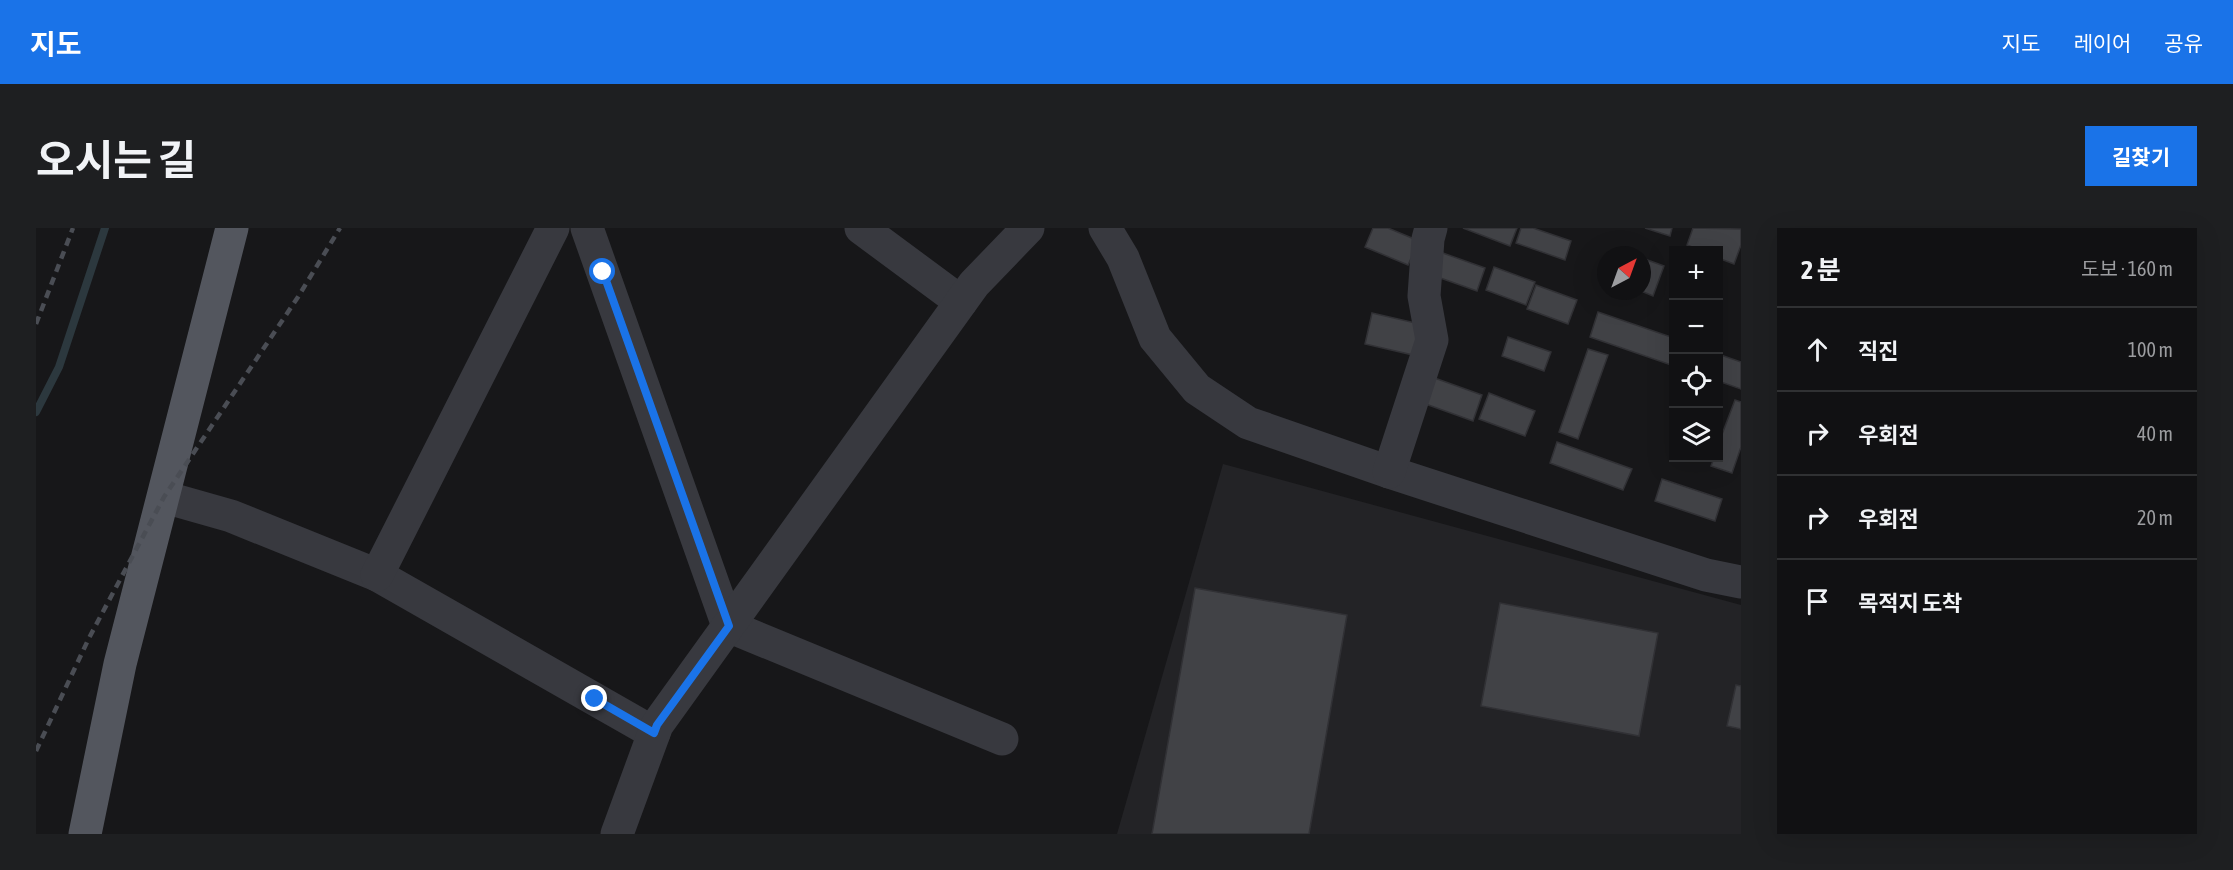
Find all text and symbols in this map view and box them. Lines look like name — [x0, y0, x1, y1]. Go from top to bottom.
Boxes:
text: 지도 — [30, 28, 82, 60]
text: 지도 — [2002, 31, 2040, 55]
text: 레이어 — [2073, 31, 2131, 55]
text: 공유 — [2164, 31, 2203, 55]
button: 길찾기 — [2085, 126, 2197, 186]
text: 오시는 길 — [36, 136, 196, 184]
north arrow — [1597, 246, 1651, 300]
map controls — [1669, 246, 1723, 462]
button: + — [1669, 246, 1723, 300]
text: 2 분 — [1801, 255, 1841, 285]
text: 도보 · 160 m — [2081, 257, 2173, 280]
route start — [589, 258, 615, 284]
button: − — [1669, 300, 1723, 354]
icon: ahead — [1801, 333, 1834, 366]
text: 직진 — [1858, 338, 1898, 364]
text: 100 m — [2128, 338, 2173, 361]
button: locate — [1669, 354, 1723, 408]
button: layers — [1669, 408, 1723, 462]
icon: right — [1801, 417, 1834, 450]
text: 우회전 — [1858, 422, 1919, 448]
text: 40 m — [2137, 422, 2173, 445]
icon: right — [1801, 501, 1834, 534]
text: 우회전 — [1858, 506, 1919, 532]
text: 20 m — [2137, 506, 2173, 529]
icon: arrive — [1801, 585, 1834, 618]
text: 목적지 도착 — [1858, 590, 1962, 616]
route end — [581, 685, 607, 711]

